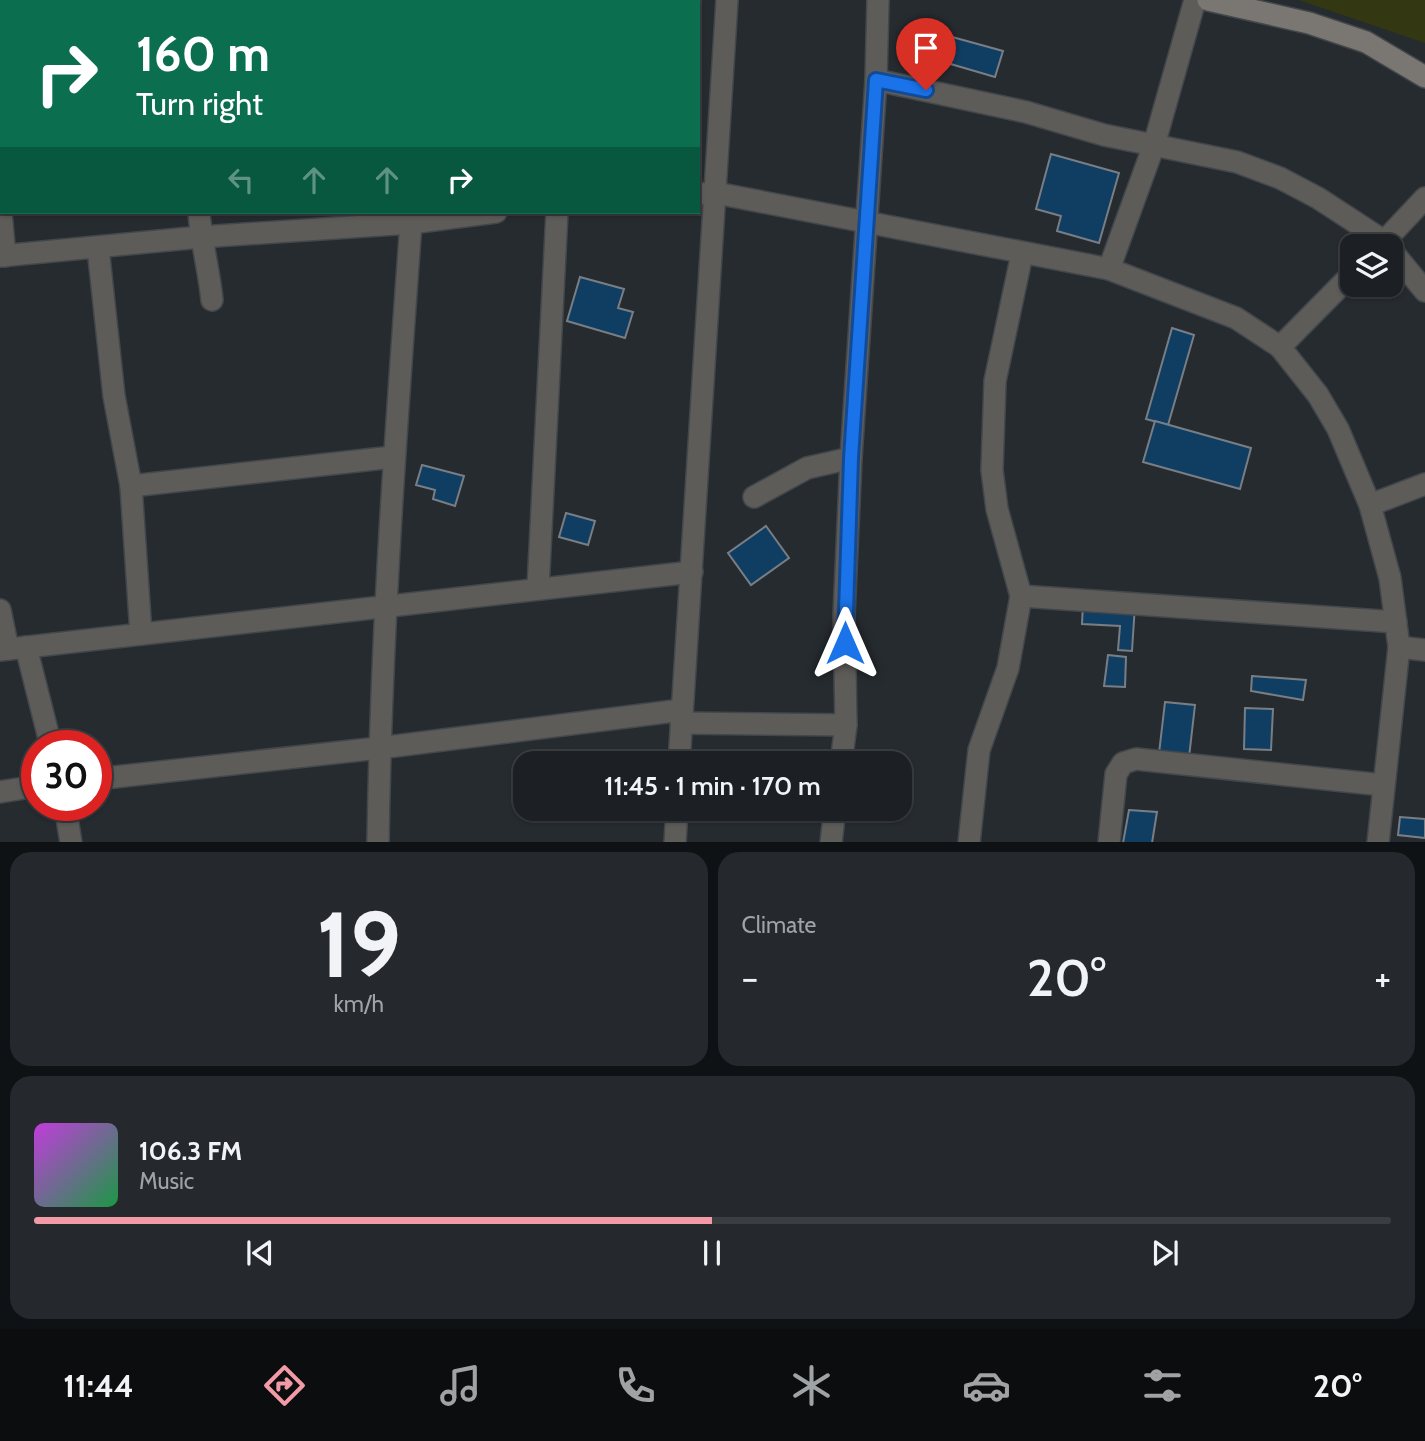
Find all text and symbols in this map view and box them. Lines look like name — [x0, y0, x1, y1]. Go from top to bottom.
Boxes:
pin — [896, 18, 956, 90]
text: 160 m — [136, 24, 270, 83]
icon: right — [21, 28, 112, 119]
icon: arrive — [907, 29, 945, 67]
text: Turn right — [136, 84, 263, 123]
icon: left — [222, 161, 260, 199]
icon: ahead — [295, 161, 333, 199]
icon: ahead — [368, 161, 406, 199]
icon: right — [441, 161, 479, 199]
map controls — [1340, 234, 1403, 297]
button: layers — [1340, 234, 1403, 297]
position arrow — [808, 606, 882, 680]
speed limit sign: 30 — [21, 730, 112, 821]
text: 11:45 · 1 min · 170 m — [604, 770, 821, 802]
text: 19 — [316, 889, 401, 1000]
text: Climate — [742, 911, 816, 939]
text: 20° — [1027, 946, 1106, 1009]
text: − — [742, 954, 758, 1001]
text: + — [1374, 954, 1391, 1001]
text: km/h — [334, 990, 384, 1018]
text: 106.3 FM — [139, 1135, 242, 1167]
text: Music — [139, 1167, 194, 1195]
icon: previous — [241, 1234, 279, 1272]
icon: pause — [693, 1234, 731, 1272]
icon: next — [1146, 1234, 1184, 1272]
icon: directions — [260, 1361, 309, 1410]
icon: music — [436, 1361, 485, 1410]
icon: phone — [611, 1361, 660, 1410]
icon: climate — [787, 1361, 836, 1410]
icon: car — [962, 1361, 1011, 1410]
icon: filters — [1138, 1361, 1187, 1410]
text: 11:44 — [63, 1366, 134, 1405]
text: 20° — [1313, 1366, 1362, 1405]

